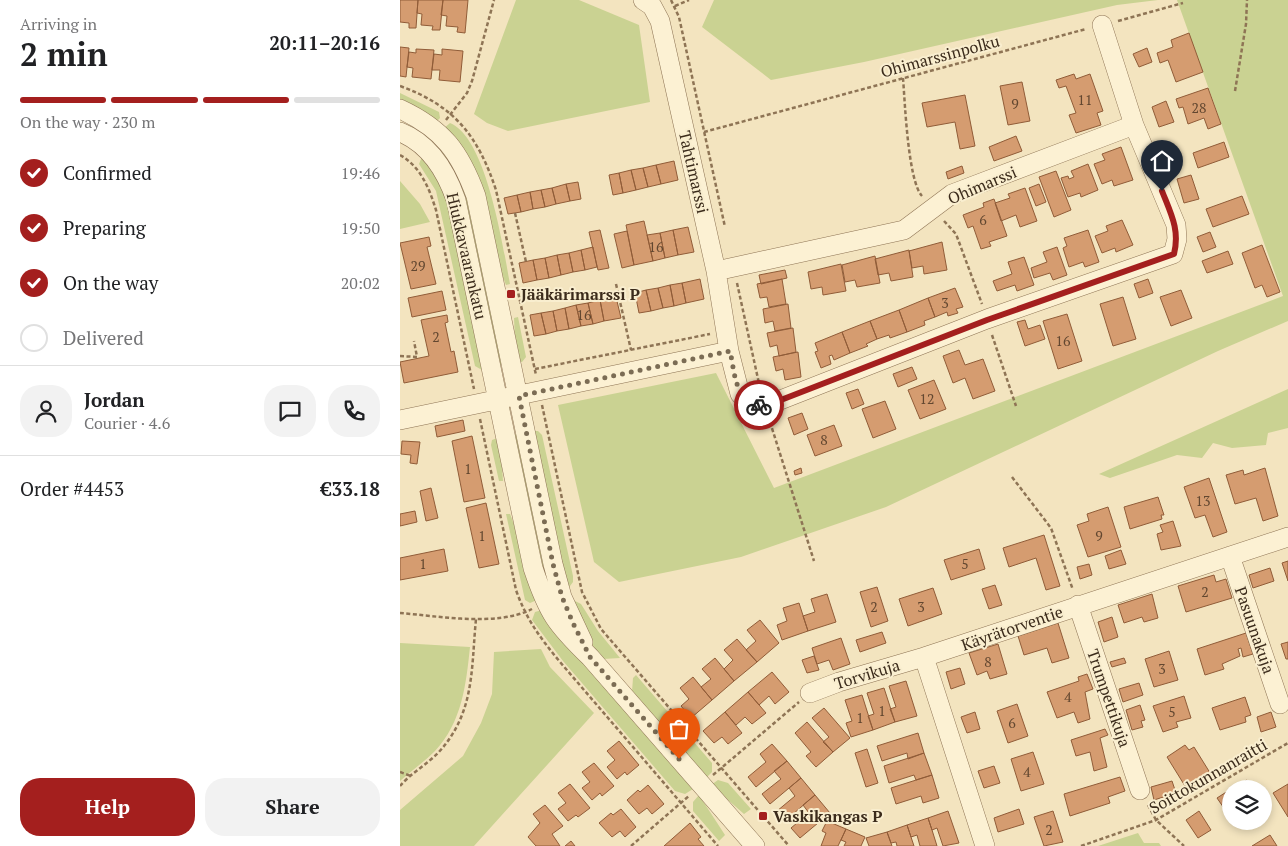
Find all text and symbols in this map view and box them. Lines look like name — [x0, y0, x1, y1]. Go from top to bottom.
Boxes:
text: Arriving in — [20, 13, 97, 35]
text: 20:11–20:16 — [269, 30, 380, 55]
street label: Ohimarssinpolku — [878, 30, 1002, 82]
text: 2 min — [20, 33, 108, 75]
house number: 11 — [1078, 90, 1092, 109]
house number: 9 — [1011, 94, 1019, 113]
house number: 28 — [1192, 98, 1206, 117]
text: On the way · 230 m — [20, 111, 155, 133]
street label: Tahtimarssi — [674, 128, 714, 216]
pin — [1141, 140, 1183, 191]
icon: home — [1148, 147, 1176, 175]
icon: check — [20, 159, 48, 187]
text: Confirmed — [63, 160, 152, 185]
street label: Ohimarssi — [944, 161, 1020, 209]
text: 19:46 — [341, 162, 380, 184]
street label: Hiukkavaarankatu — [442, 190, 492, 322]
house number: 6 — [979, 210, 987, 229]
icon: check — [20, 214, 48, 242]
text: Preparing — [63, 215, 146, 240]
text: 19:50 — [341, 217, 380, 239]
house number: 16 — [649, 237, 664, 256]
house number: 29 — [411, 256, 425, 275]
icon: check — [20, 269, 48, 297]
text: On the way — [63, 270, 158, 295]
text: 20:02 — [341, 272, 380, 294]
place label: Jääkärimarssi P — [521, 283, 640, 305]
marker: Jääkärimarssi P — [505, 288, 517, 300]
house number: 3 — [941, 293, 949, 312]
house number: 16 — [577, 305, 592, 324]
text: Delivered — [63, 325, 144, 350]
house number: 2 — [432, 327, 440, 346]
house number: 16 — [1056, 331, 1071, 350]
courier — [734, 380, 784, 430]
button: person — [20, 385, 72, 437]
button: chat — [264, 385, 316, 437]
button: phone — [328, 385, 380, 437]
text: Jordan — [84, 387, 145, 412]
house number: 12 — [920, 389, 934, 408]
icon: bike — [745, 391, 773, 419]
text: Courier · 4.6 — [84, 412, 170, 434]
house number: 8 — [820, 430, 828, 449]
house number: 1 — [464, 459, 472, 478]
text: Order #4453 — [20, 476, 124, 501]
text: €33.18 — [321, 476, 380, 501]
house number: 13 — [1196, 491, 1210, 510]
house number: 1 — [478, 526, 486, 545]
house number: 9 — [1095, 526, 1103, 545]
house number: 1 — [419, 554, 427, 573]
house number: 5 — [961, 554, 969, 573]
house number: 2 — [1201, 582, 1209, 601]
street label: Pasuunakuja — [1230, 584, 1280, 676]
house number: 2 — [870, 597, 878, 616]
house number: 3 — [917, 597, 925, 616]
street label: Käyrätorventie — [958, 600, 1066, 656]
street label: Trumpettikuja — [1082, 646, 1136, 750]
house number: 8 — [984, 652, 992, 671]
street label: Torvikuja — [832, 654, 902, 694]
house number: 3 — [1158, 659, 1166, 678]
house number: 4 — [1064, 687, 1072, 706]
house number: 1 — [878, 701, 886, 720]
house number: 5 — [1168, 702, 1176, 721]
pin — [658, 708, 700, 759]
house number: 1 — [856, 708, 864, 727]
house number: 6 — [1008, 713, 1016, 732]
icon: bag — [665, 715, 693, 743]
street label: Soittokunnanraitti — [1145, 733, 1271, 819]
house number: 4 — [1023, 762, 1031, 781]
button: Help — [20, 778, 195, 836]
button: Share — [205, 778, 380, 836]
map controls — [1222, 780, 1272, 830]
button: layers — [1222, 780, 1272, 830]
place label: Vaskikangas P — [773, 805, 882, 827]
marker: Vaskikangas P — [757, 810, 769, 822]
house number: 2 — [1045, 820, 1053, 839]

